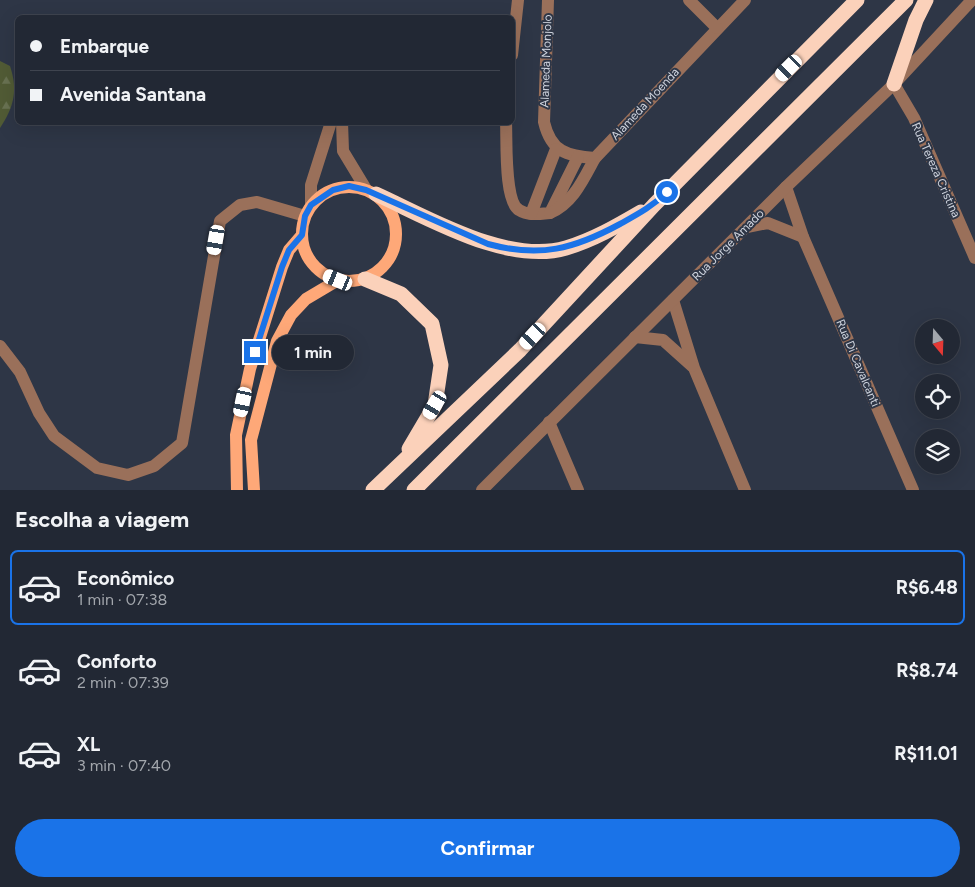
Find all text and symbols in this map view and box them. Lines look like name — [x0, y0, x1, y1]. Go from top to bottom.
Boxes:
street label: Alameda Monjolo — [537, 14, 555, 108]
text: Embarque — [60, 35, 149, 58]
car — [773, 52, 804, 84]
street label: Alameda Moenda — [608, 65, 682, 143]
text: Avenida Santana — [60, 83, 206, 106]
street label: Rua Tereza Cristina — [909, 120, 963, 220]
route start — [656, 181, 678, 203]
street label: Rua Jorge Amado — [689, 206, 767, 284]
car — [206, 224, 225, 256]
car — [321, 267, 354, 293]
street label: Rua Di Cavalcanti — [833, 317, 883, 409]
north arrow — [915, 319, 960, 364]
map controls — [915, 319, 960, 474]
car — [517, 320, 548, 352]
callout: 1 min — [272, 334, 355, 370]
route end — [244, 341, 266, 363]
text: 1 min — [294, 343, 332, 362]
button: locate — [915, 374, 960, 419]
car — [232, 386, 253, 418]
car — [420, 388, 449, 422]
button: layers — [915, 429, 960, 474]
text: Escolha a viagem — [15, 506, 189, 533]
icon: car — [17, 565, 62, 610]
text: Econômico — [77, 567, 174, 590]
text: R$6.48 — [896, 576, 958, 599]
text: 1 min · 07:38 — [77, 590, 167, 609]
icon: car — [17, 648, 62, 693]
text: Conforto — [77, 650, 157, 673]
text: R$8.74 — [896, 659, 958, 682]
text: 2 min · 07:39 — [77, 673, 169, 692]
icon: car — [17, 731, 62, 776]
text: XL — [77, 733, 100, 756]
text: R$11.01 — [894, 742, 958, 765]
text: 3 min · 07:40 — [77, 756, 171, 775]
button: Confirmar — [15, 819, 960, 877]

